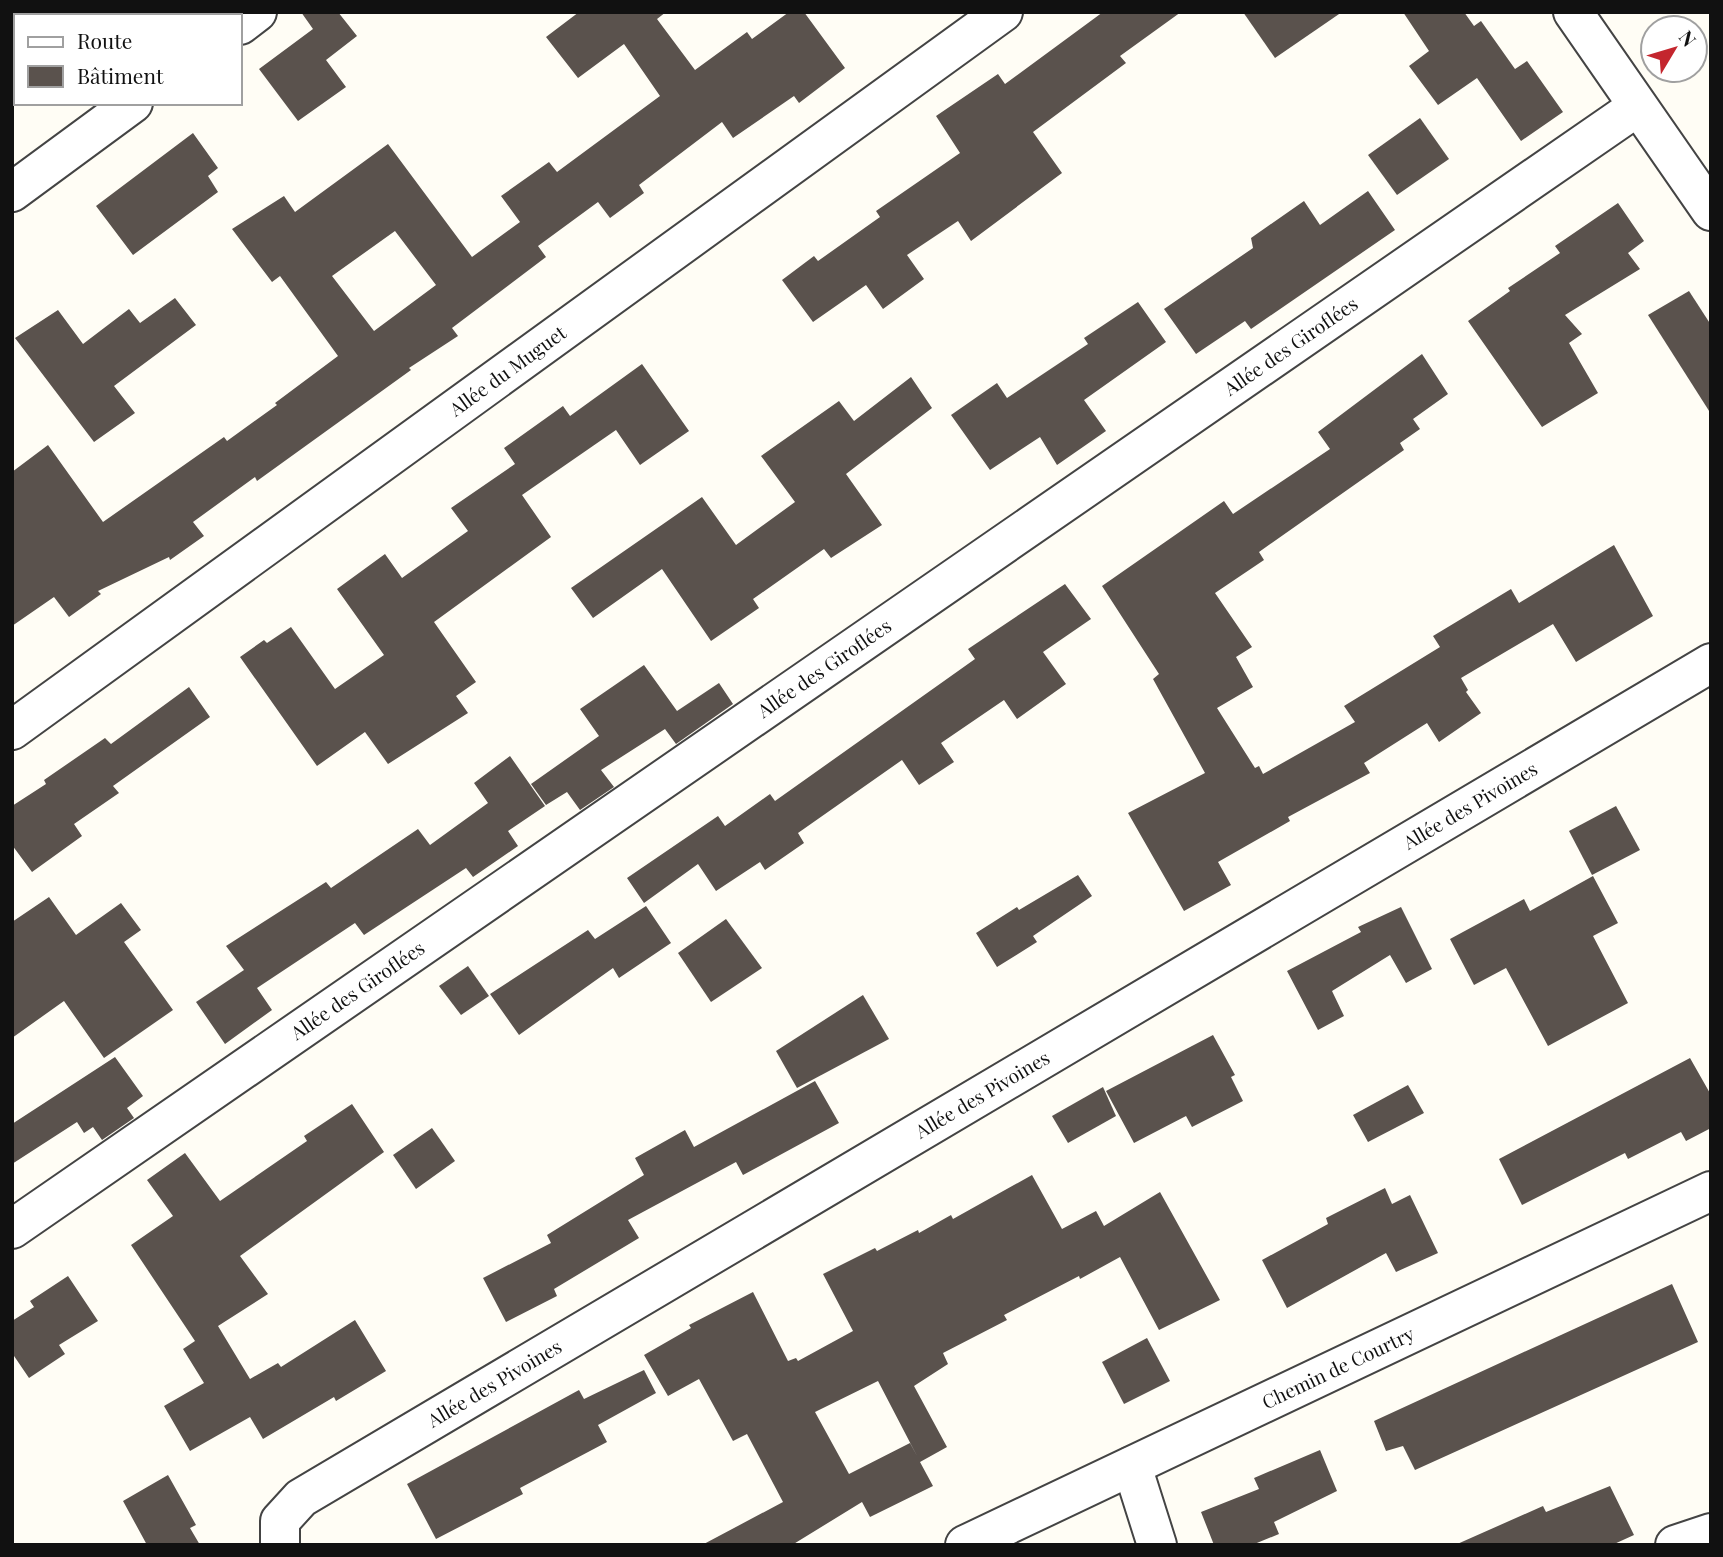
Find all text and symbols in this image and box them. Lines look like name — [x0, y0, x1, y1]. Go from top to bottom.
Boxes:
legend — [14, 14, 242, 105]
north arrow — [1639, 14, 1709, 84]
text: N — [1674, 25, 1703, 52]
text: Route — [77, 26, 132, 54]
text: Bâtiment — [77, 61, 164, 89]
street label: Allée des Giroflées — [1217, 290, 1362, 401]
street label: Allée du Muguet — [443, 319, 571, 422]
street label: Allée des Giroflées — [751, 612, 896, 723]
street label: Allée des Pivoines — [1397, 755, 1542, 855]
street label: Allée des Giroflées — [284, 934, 429, 1046]
street label: Allée des Pivoines — [909, 1044, 1054, 1144]
street label: Chemin de Courtry — [1257, 1320, 1418, 1414]
street label: Allée des Pivoines — [421, 1333, 566, 1433]

